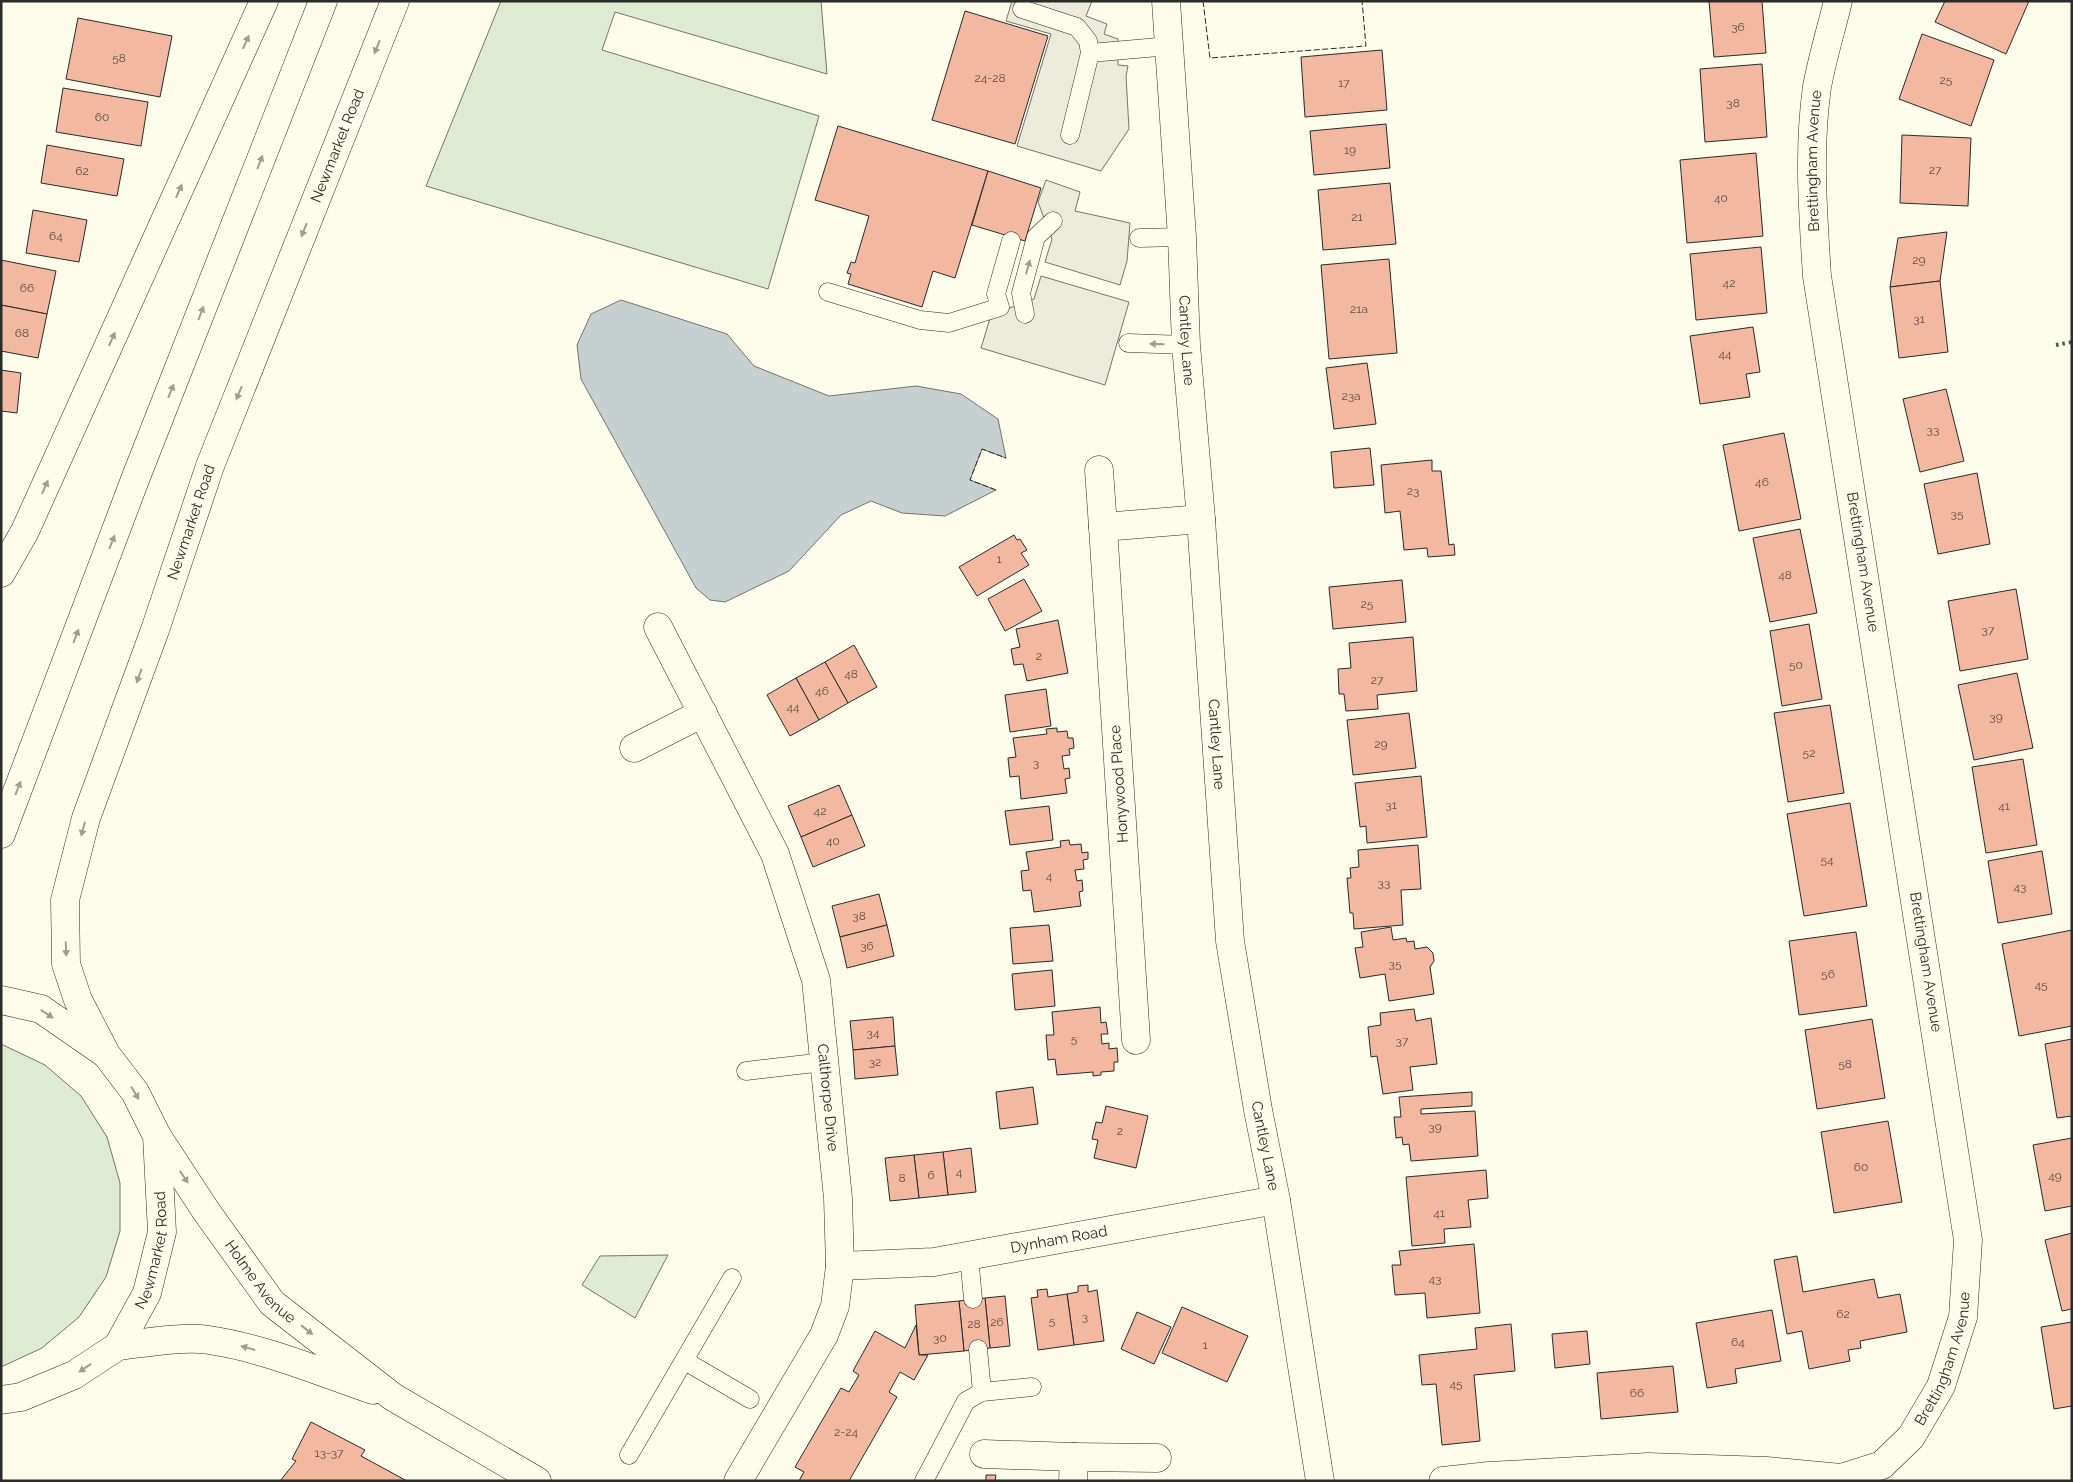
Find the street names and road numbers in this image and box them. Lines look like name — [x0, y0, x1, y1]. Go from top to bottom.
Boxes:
street label: Newmarket Road — [307, 86, 368, 205]
street label: Brettingham Avenue — [1803, 89, 1825, 232]
street label: Cantley Lane — [1175, 295, 1198, 387]
street label: Newmarket Road — [163, 462, 219, 582]
street label: Brettingham Avenue — [1843, 491, 1883, 634]
street label: Cantley Lane — [1204, 698, 1229, 790]
street label: Honywood Place — [1106, 724, 1132, 844]
street label: Brettingham Avenue — [1906, 891, 1946, 1034]
street label: Calthorpe Drive — [813, 1043, 842, 1152]
street label: Cantley Lane — [1248, 1100, 1283, 1192]
street label: Newmarket Road — [131, 1191, 171, 1312]
street label: Dynham Road — [1009, 1222, 1109, 1257]
street label: Holme Avenue — [221, 1237, 299, 1327]
street label: Brettingham Avenue — [1911, 1291, 1974, 1429]

